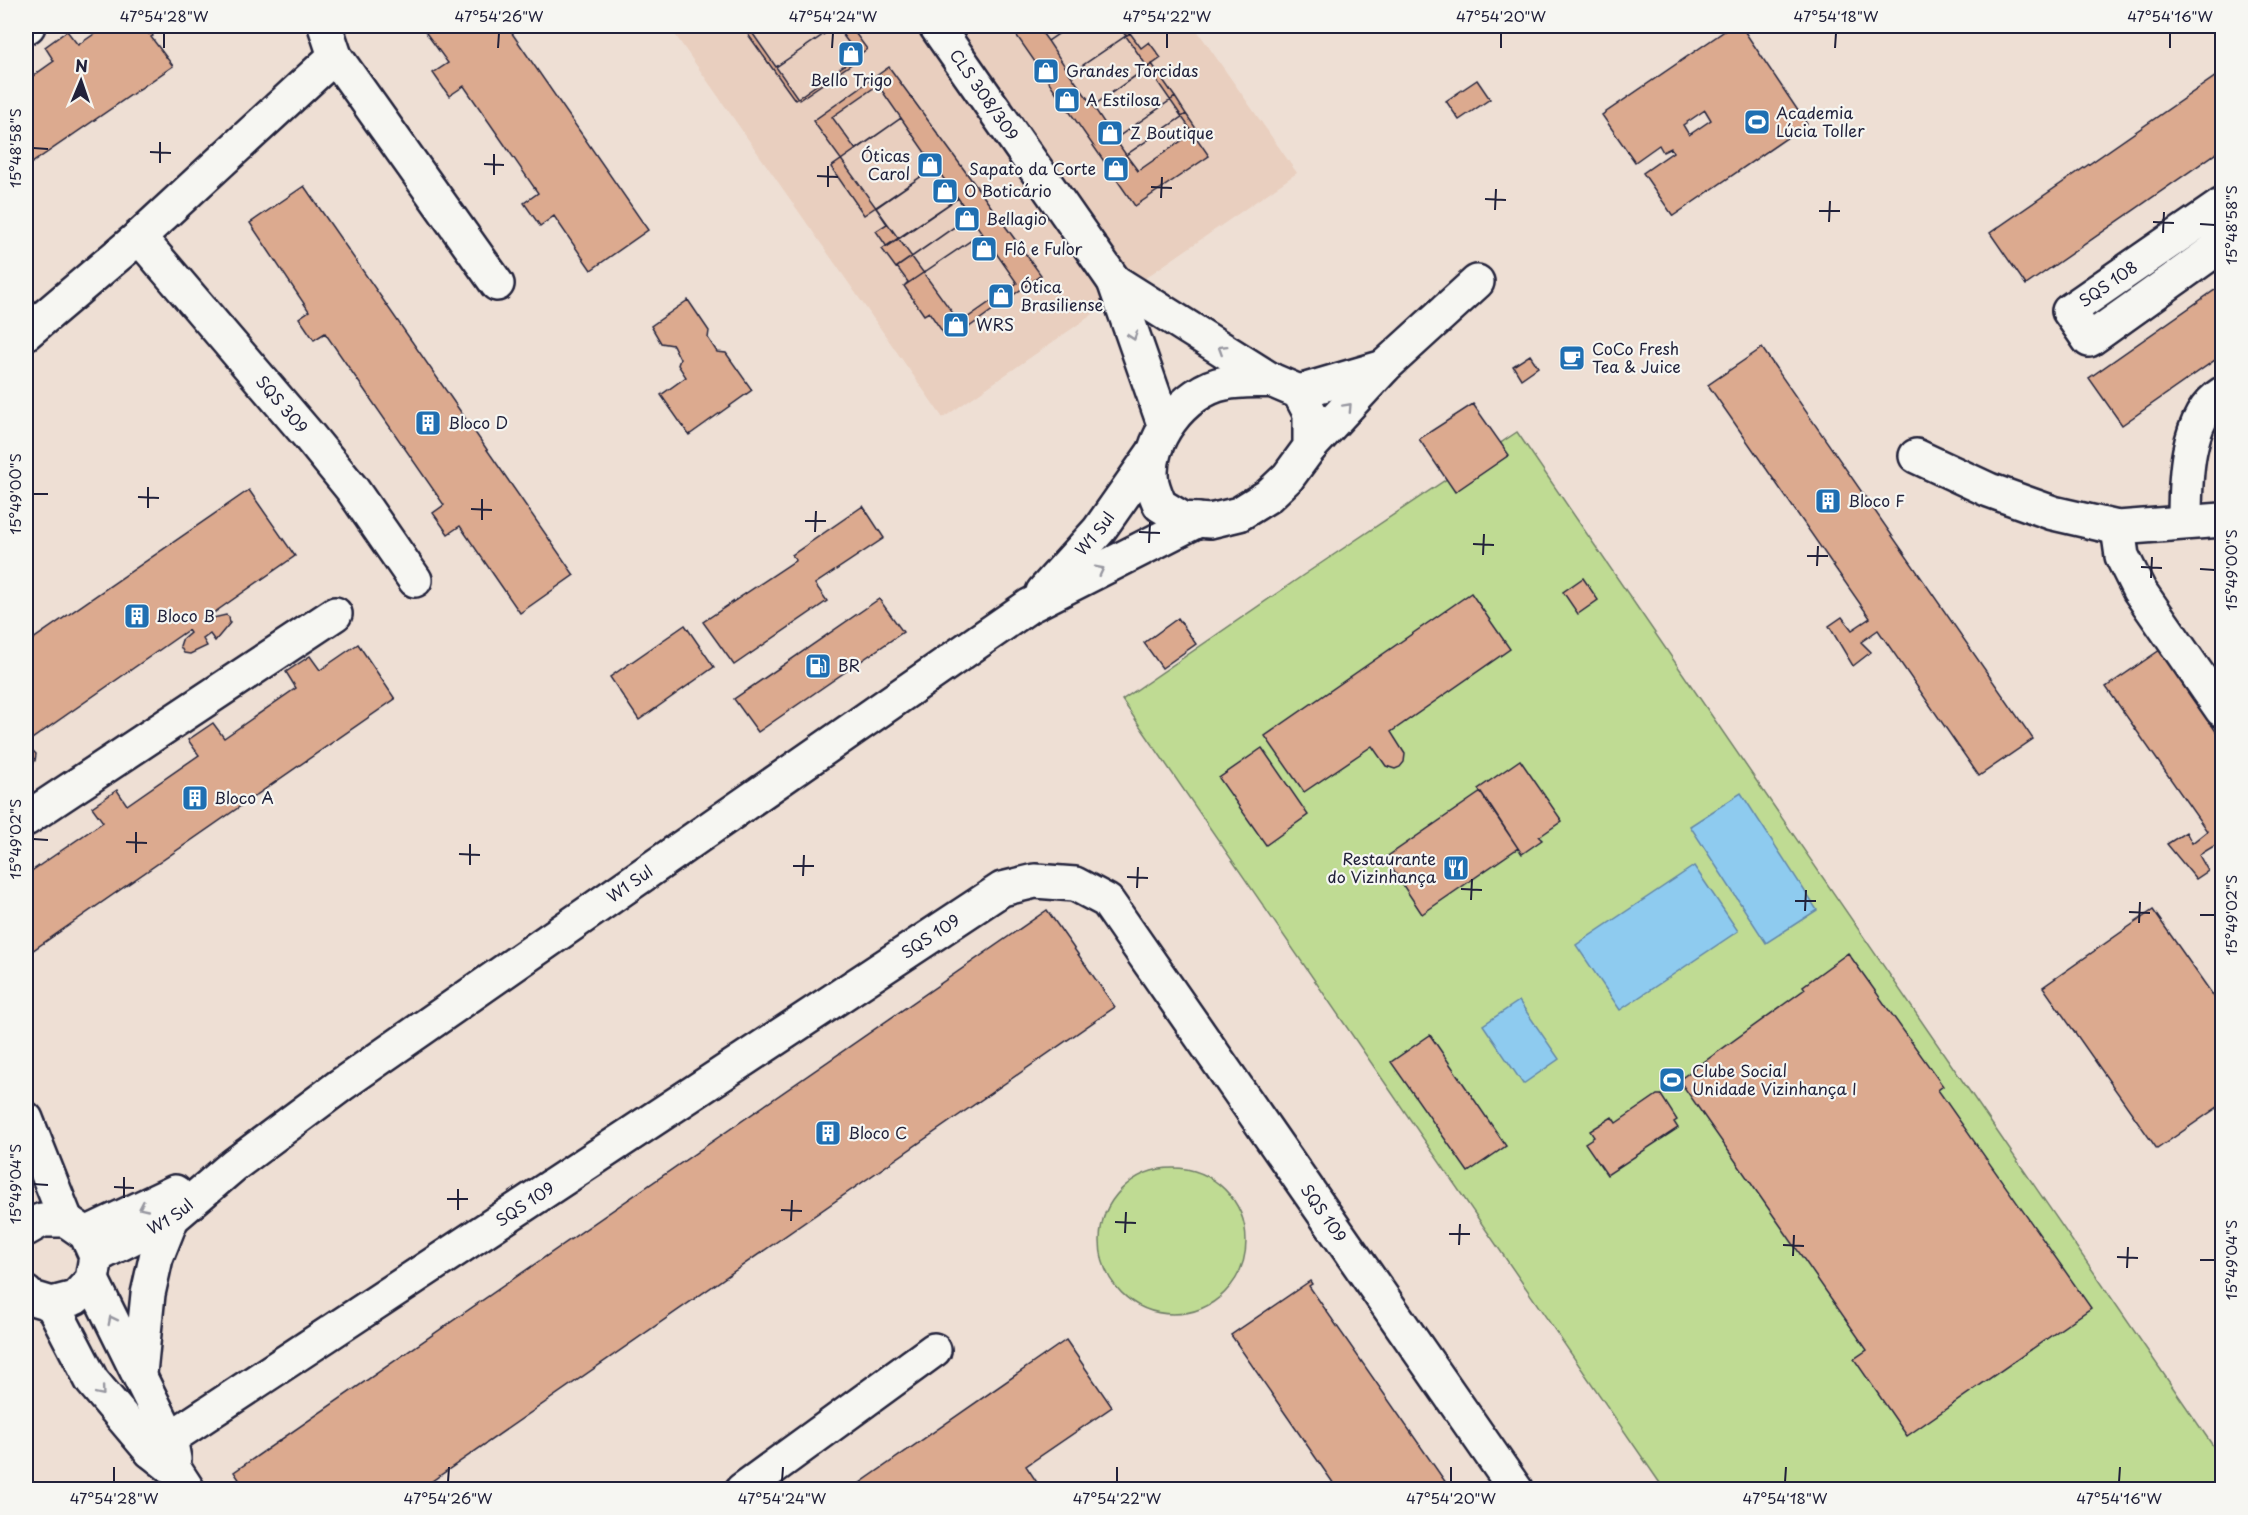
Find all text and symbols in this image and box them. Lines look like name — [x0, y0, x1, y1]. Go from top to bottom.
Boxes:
text: 47°54'28"W — [120, 4, 209, 27]
text: 47°54'26"W — [455, 4, 544, 27]
text: 47°54'24"W — [789, 4, 878, 27]
text: 47°54'22"W — [1123, 4, 1212, 27]
text: 47°54'20"W — [1456, 4, 1547, 27]
text: 47°54'18"W — [1794, 4, 1879, 27]
text: 47°54'16"W — [2127, 4, 2213, 27]
shop icon: Bello Trigo — [836, 39, 866, 69]
street label: CLS 308/309 — [945, 44, 1025, 145]
north arrow — [51, 51, 111, 111]
text: N — [75, 53, 88, 77]
shop icon: Grandes Torcidas — [1031, 56, 1061, 86]
place label: Grandes Torcidas — [1066, 58, 1198, 82]
place label: Bello Trigo — [810, 67, 892, 91]
shop icon: A Estilosa — [1052, 85, 1082, 115]
place label: A Estilosa — [1086, 87, 1161, 111]
place label: Academia Lúcia Toller — [1776, 100, 1865, 142]
sports icon: Academia Lúcia Toller — [1742, 107, 1772, 137]
text: 15°48'58"S — [3, 108, 26, 188]
shop icon: Z Boutique — [1095, 118, 1125, 148]
place label: Z Boutique — [1130, 120, 1214, 144]
place label: Óticas Carol — [861, 143, 910, 185]
shop icon: Óticas Carol — [915, 150, 945, 180]
shop icon: Sapato da Corte — [1101, 154, 1131, 184]
place label: Sapato da Corte — [969, 156, 1096, 180]
shop icon: O Boticário — [930, 176, 960, 206]
place label: O Boticário — [964, 178, 1052, 202]
text: 15°48'58"S — [2219, 185, 2242, 265]
shop icon: Bellagio — [952, 204, 982, 234]
place label: Bellagio — [986, 206, 1047, 230]
shop icon: Flô e Fulor — [969, 234, 999, 264]
place label: Flô e Fulor — [1004, 236, 1083, 260]
street label: SQS 108 — [2073, 254, 2142, 312]
place label: Ótica Brasiliense — [1020, 274, 1104, 316]
shop icon: Ótica Brasiliense — [986, 281, 1016, 311]
shop icon: WRS — [941, 310, 971, 340]
place label: WRS — [976, 312, 1014, 336]
one-way arrow — [1126, 330, 1139, 341]
place label: CoCo Fresh Tea & Juice — [1592, 336, 1681, 378]
cafe icon: CoCo Fresh Tea & Juice — [1557, 343, 1587, 373]
one-way arrow — [1218, 344, 1228, 356]
street label: SQS 309 — [251, 369, 314, 438]
one-way arrow — [1341, 403, 1352, 413]
building icon: Bloco D — [413, 408, 443, 438]
place label: Bloco D — [448, 410, 508, 434]
text: 15°49'00"S — [3, 453, 26, 535]
building icon: Bloco F — [1813, 486, 1843, 516]
place label: Bloco F — [1848, 488, 1905, 512]
street label: W1 Sul — [1069, 506, 1119, 560]
text: 15°49'00"S — [2219, 529, 2242, 611]
one-way arrow — [1094, 566, 1104, 577]
building icon: Bloco B — [122, 601, 152, 631]
place label: Bloco B — [156, 603, 215, 627]
fuel station icon: BR — [803, 651, 833, 681]
place label: BR — [838, 653, 860, 677]
building icon: Bloco A — [180, 783, 210, 813]
place label: Bloco A — [214, 785, 274, 809]
text: 15°49'02"S — [3, 799, 26, 879]
place label: Restaurante do Vizinhança — [1328, 846, 1437, 888]
restaurant icon: Restaurante do Vizinhança — [1441, 853, 1471, 883]
street label: W1 Sul — [601, 859, 657, 908]
text: 15°49'02"S — [2219, 875, 2242, 955]
street label: SQS 109 — [896, 907, 964, 964]
place label: Clube Social Unidade Vizinhança I — [1692, 1058, 1857, 1100]
sports icon: Clube Social Unidade Vizinhança I — [1657, 1065, 1687, 1095]
building icon: Bloco C — [813, 1118, 843, 1148]
place label: Bloco C — [848, 1120, 907, 1144]
text: 15°49'04"S — [3, 1144, 26, 1224]
street label: SQS 109 — [490, 1175, 559, 1232]
street label: SQS 109 — [1296, 1178, 1353, 1247]
street label: W1 Sul — [143, 1192, 198, 1240]
one-way arrow — [138, 1200, 149, 1212]
text: 15°49'04"S — [2219, 1220, 2242, 1300]
one-way arrow — [108, 1315, 120, 1326]
one-way arrow — [94, 1385, 105, 1396]
text: 47°54'28"W — [70, 1486, 159, 1509]
text: 47°54'26"W — [404, 1486, 493, 1509]
text: 47°54'24"W — [738, 1486, 827, 1509]
text: 47°54'22"W — [1073, 1486, 1162, 1509]
text: 47°54'20"W — [1406, 1486, 1497, 1509]
text: 47°54'18"W — [1743, 1486, 1828, 1509]
text: 47°54'16"W — [2076, 1486, 2162, 1509]

